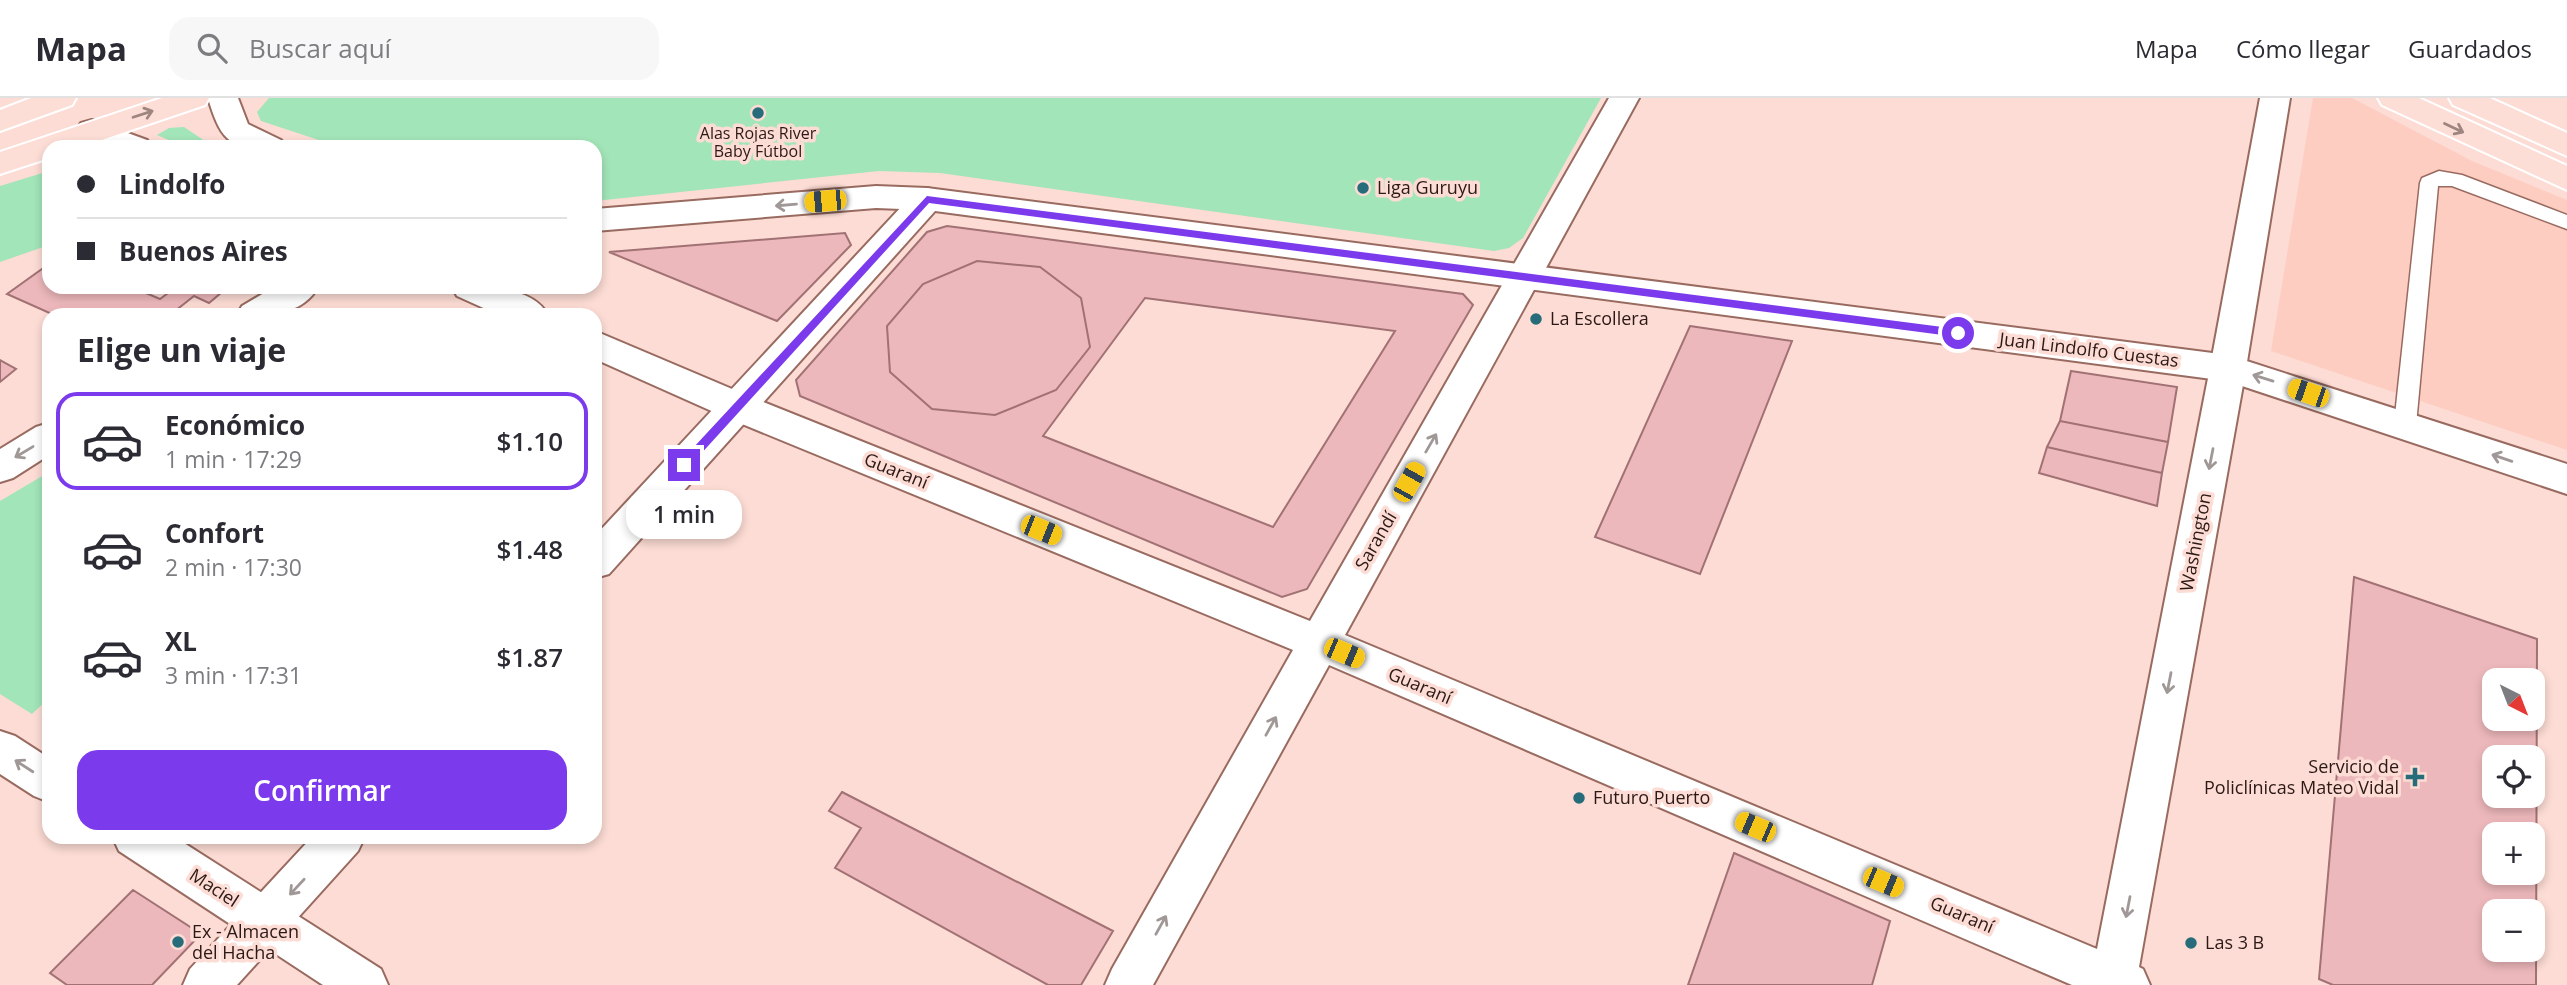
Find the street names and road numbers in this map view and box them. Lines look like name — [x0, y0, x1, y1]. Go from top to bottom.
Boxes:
street label: Juan Lindolfo Cuestas — [1996, 326, 2180, 372]
street label: Guaraní — [861, 446, 932, 494]
street label: Washington — [2174, 490, 2216, 593]
street label: Sarandí — [1349, 506, 1402, 574]
street label: Guaraní — [1385, 661, 1456, 709]
street label: Maciel — [185, 862, 244, 912]
street label: Guaraní — [1927, 890, 1998, 938]

